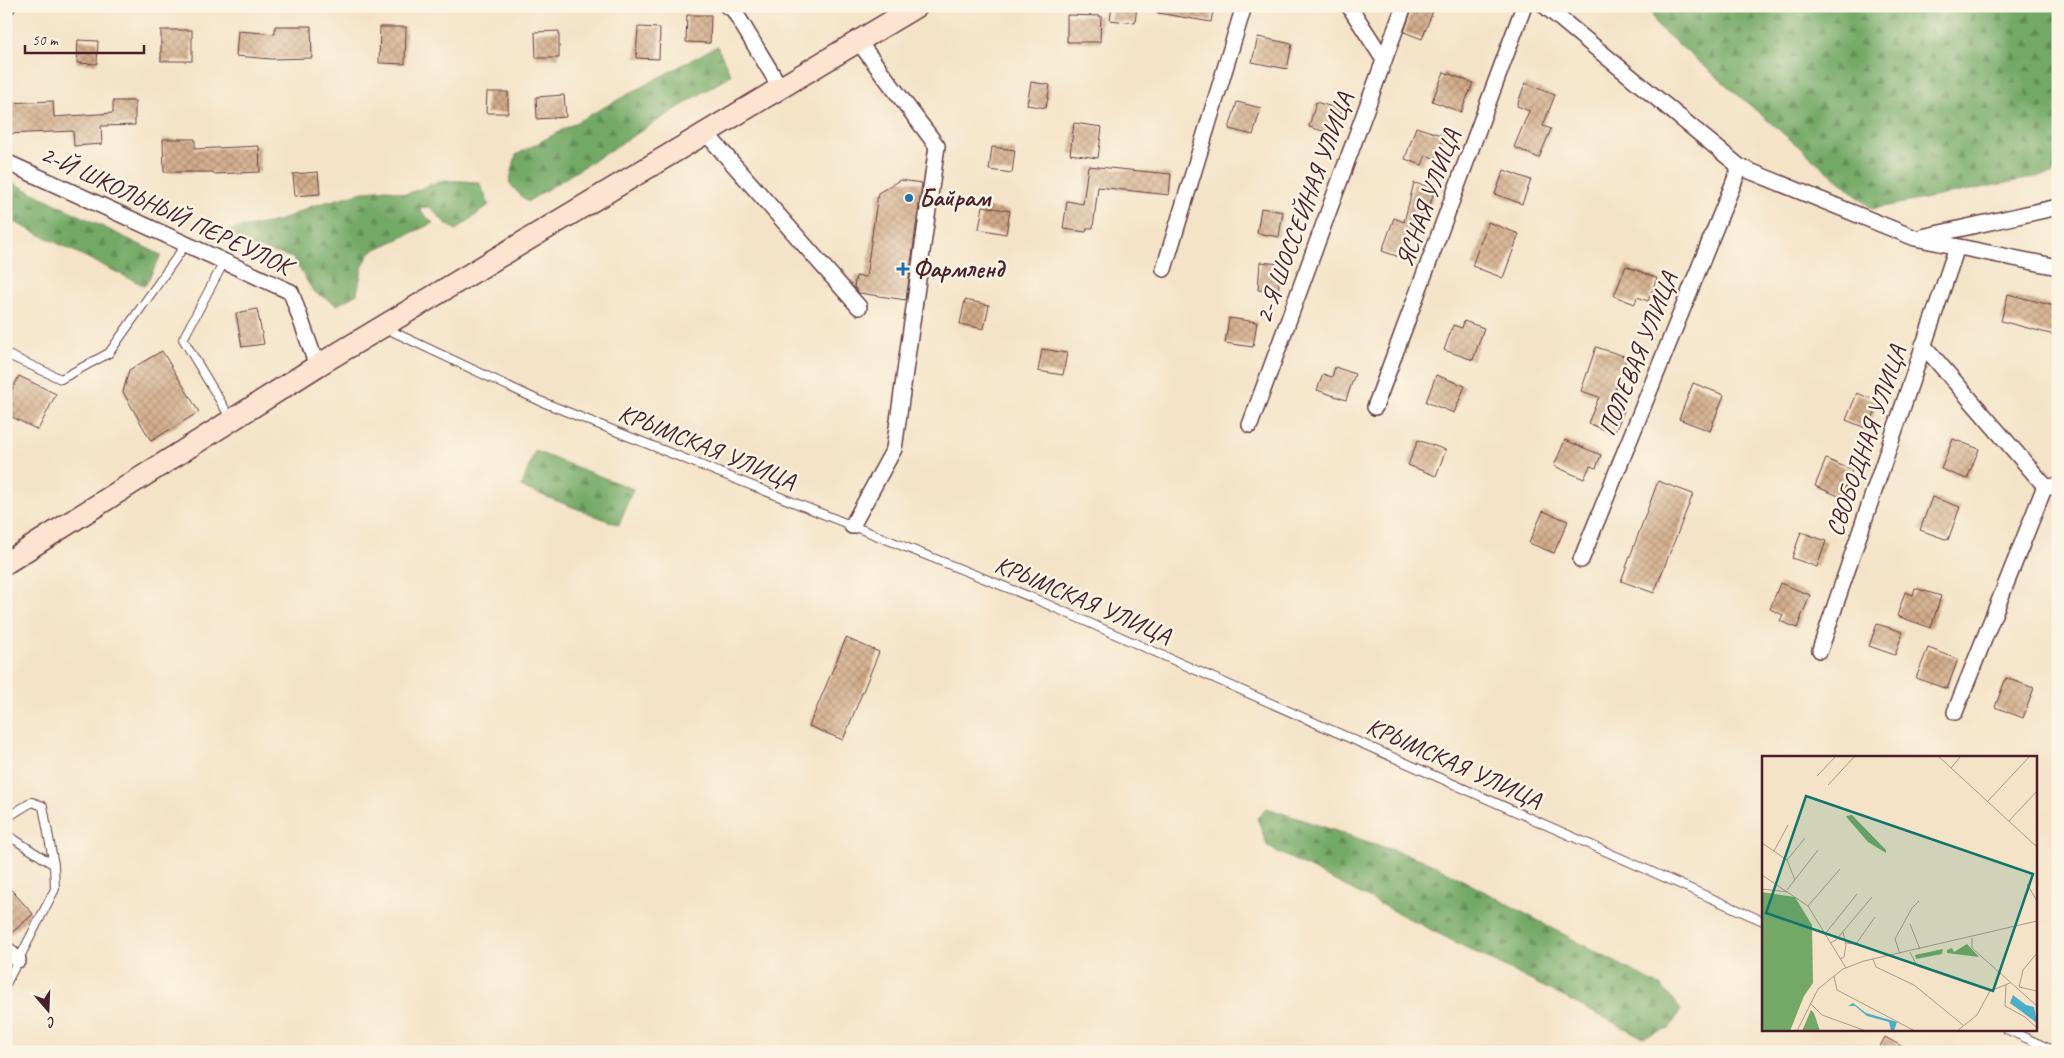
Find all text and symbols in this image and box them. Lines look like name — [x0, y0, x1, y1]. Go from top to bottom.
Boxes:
scale bar — [25, 22, 144, 54]
text: 50 m — [32, 31, 59, 50]
street label: 2-Я ШОССЕЙНАЯ УЛИЦА — [1247, 88, 1361, 328]
street label: ЯСНАЯ УЛИЦА — [1388, 125, 1468, 271]
street label: 2-Й ШКОЛЬНЫЙ ПЕРЕУЛОК — [36, 138, 301, 284]
place label: Байрам — [919, 182, 993, 214]
marker: Байрам — [903, 192, 915, 204]
place label: Фармленд — [913, 253, 1006, 285]
marker: Фармленд — [897, 263, 909, 275]
street label: ПОЛЕВАЯ УЛИЦА — [1591, 266, 1686, 440]
street label: СВОБОДНАЯ УЛИЦА — [1818, 340, 1914, 540]
street label: КРЫМСКАЯ УЛИЦА — [614, 397, 801, 497]
street label: КРЫМСКАЯ УЛИЦА — [990, 548, 1176, 652]
street label: КРЫМСКАЯ УЛИЦА — [1362, 710, 1547, 816]
inset map — [1762, 756, 2036, 1030]
north arrow — [22, 986, 72, 1036]
text: С — [44, 1013, 58, 1032]

